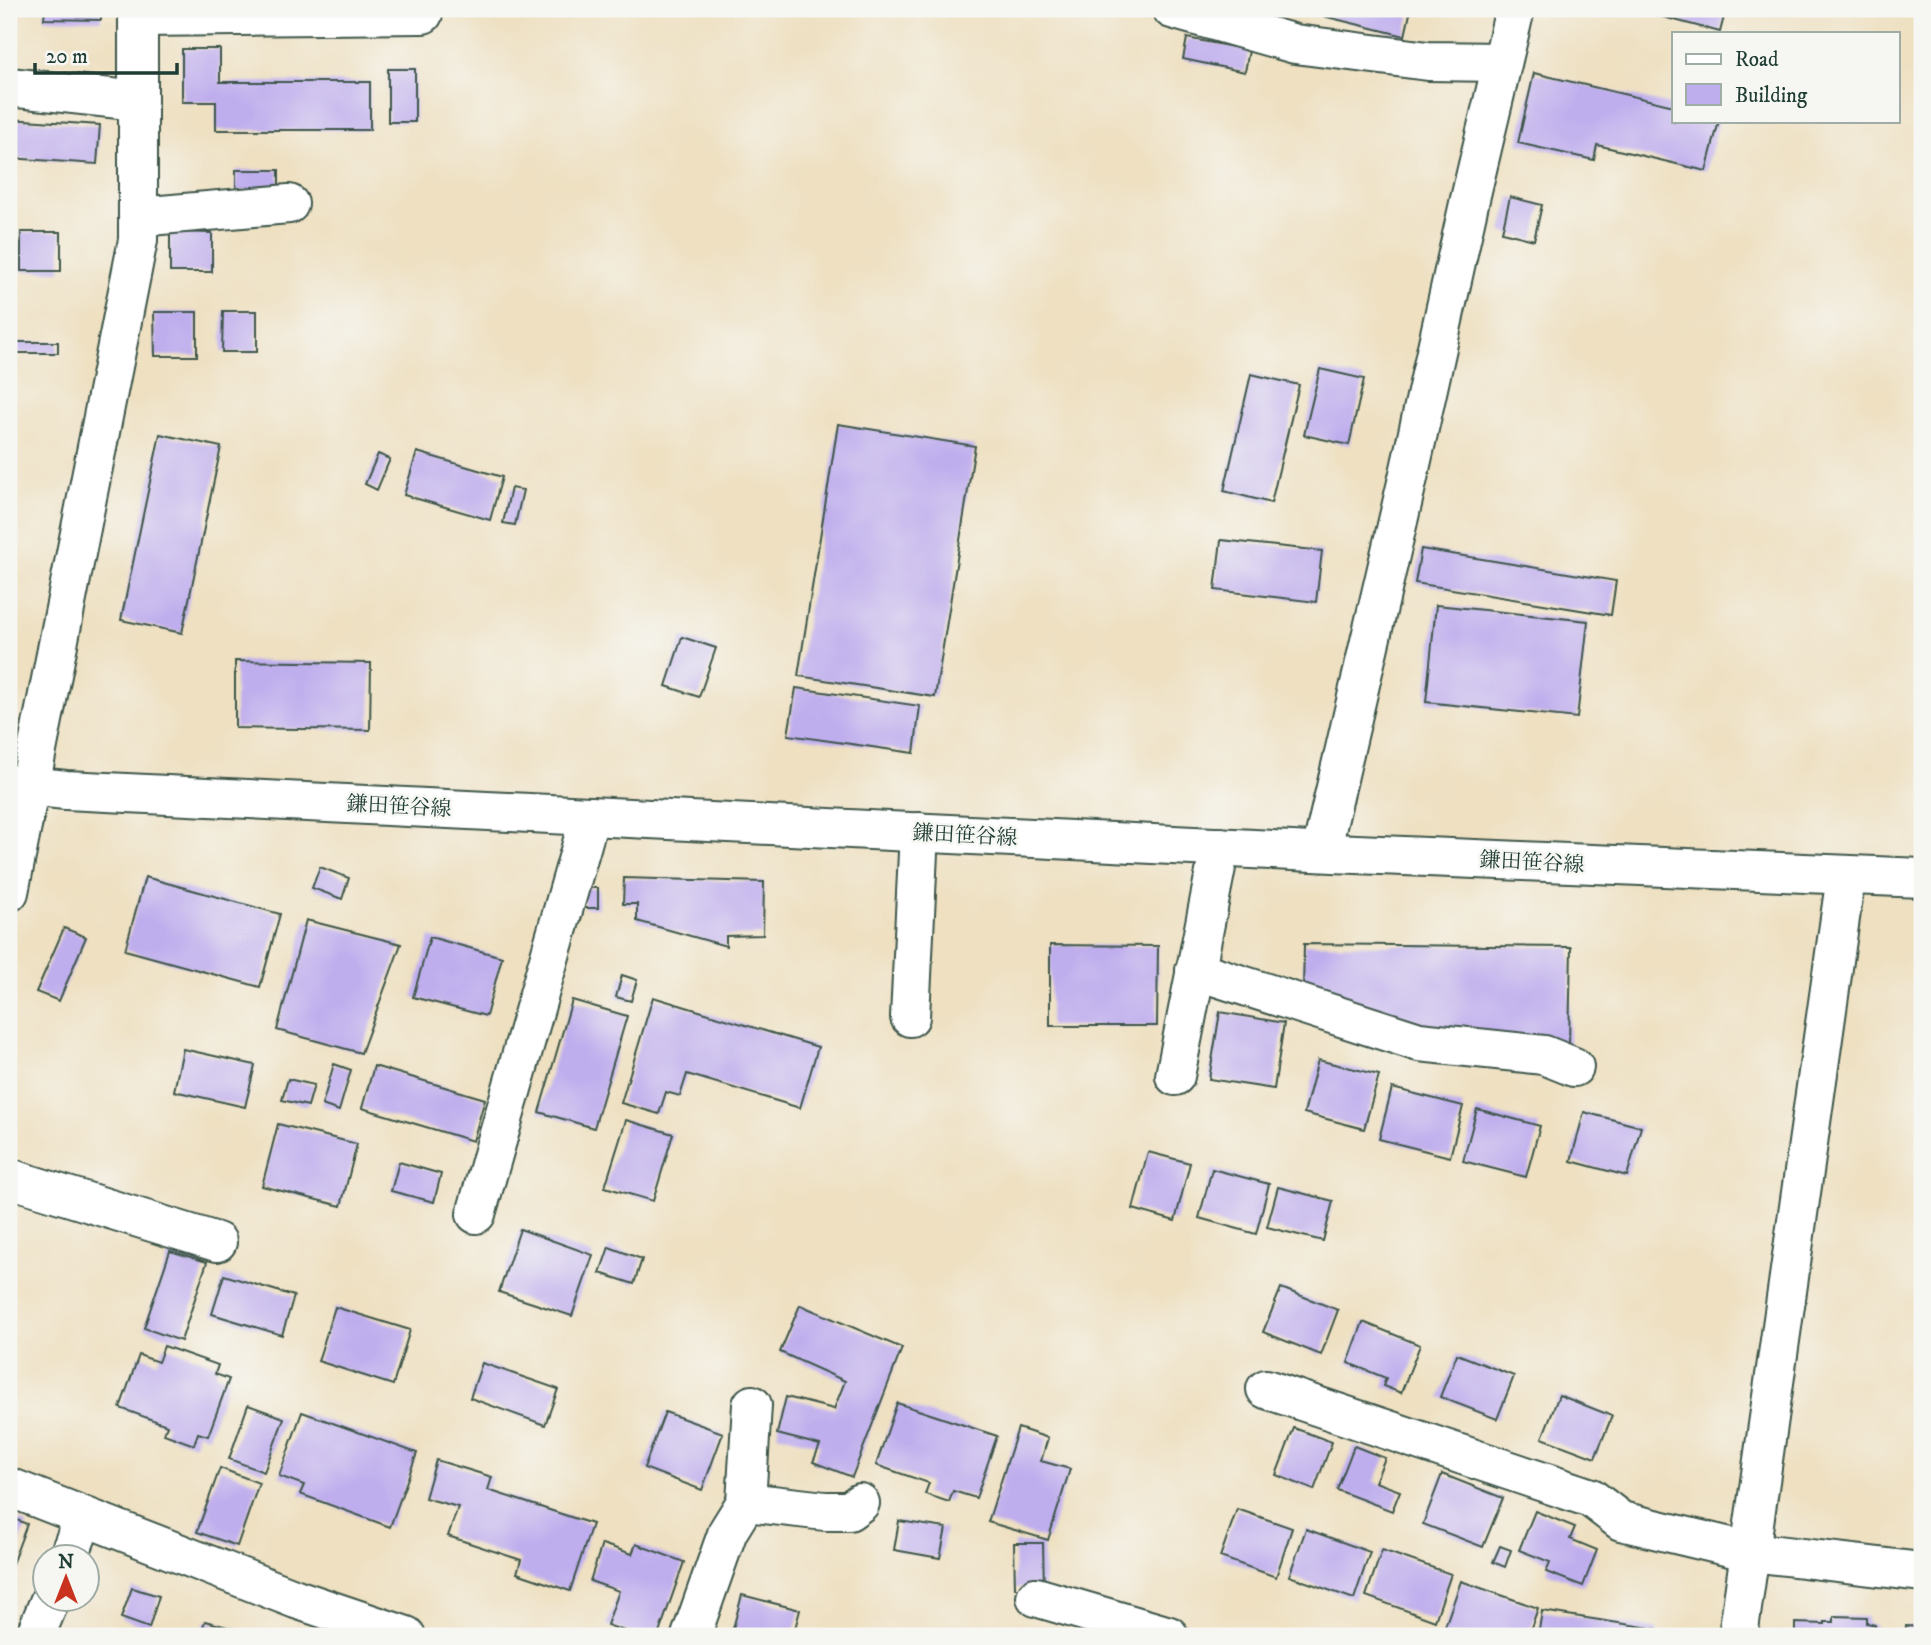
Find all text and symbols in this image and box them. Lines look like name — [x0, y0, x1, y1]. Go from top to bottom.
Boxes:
scale bar — [35, 32, 177, 76]
legend — [1672, 32, 1899, 122]
text: 20 m — [46, 44, 88, 70]
text: Road — [1735, 47, 1779, 73]
text: Building — [1735, 83, 1808, 109]
street label: 鎌田笹谷線 — [346, 791, 452, 823]
street label: 鎌田笹谷線 — [912, 820, 1018, 852]
street label: 鎌田笹谷線 — [1479, 847, 1585, 879]
north arrow — [32, 1544, 102, 1614]
text: N — [58, 1551, 74, 1574]

